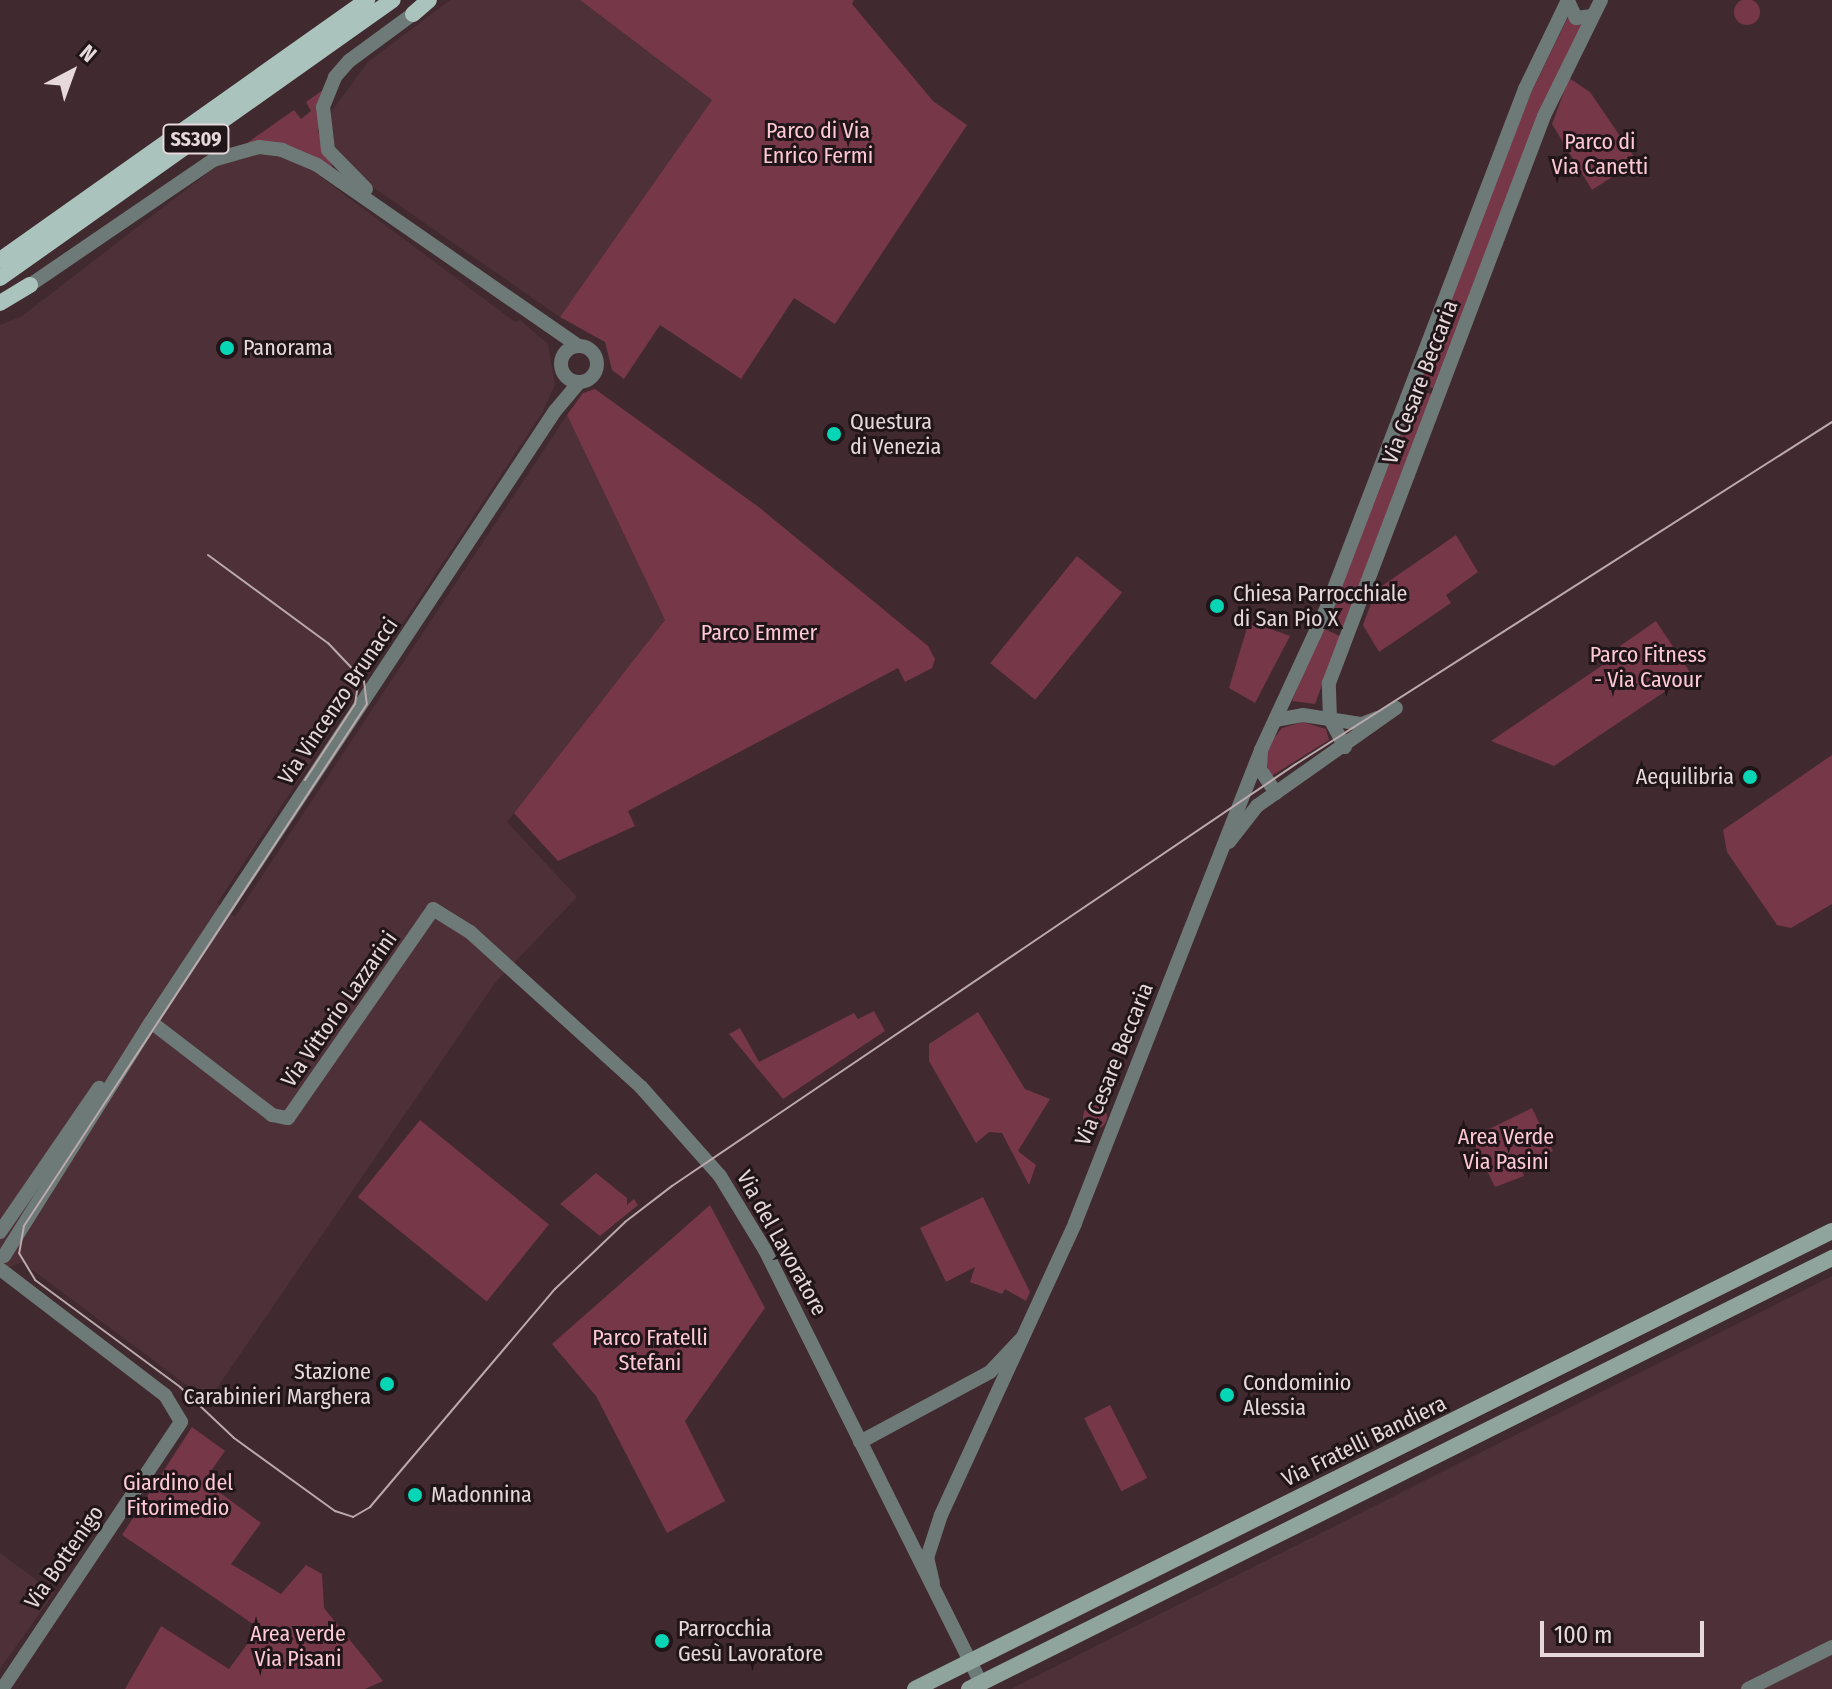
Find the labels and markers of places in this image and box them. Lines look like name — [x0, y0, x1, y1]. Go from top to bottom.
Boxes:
place label: Panorama — [243, 335, 333, 361]
marker: Panorama — [218, 339, 236, 357]
place label: Questura di Venezia — [850, 408, 941, 460]
marker: Questura di Venezia — [825, 425, 843, 443]
place label: Chiesa Parrocchiale di San Pio X — [1233, 580, 1407, 632]
marker: Chiesa Parrocchiale di San Pio X — [1208, 597, 1226, 615]
place label: Aequilibria — [1636, 764, 1734, 790]
marker: Aequilibria — [1741, 768, 1759, 786]
place label: Stazione Carabinieri Marghera — [183, 1358, 371, 1410]
place label: Condominio Alessia — [1243, 1369, 1351, 1420]
marker: Stazione Carabinieri Marghera — [378, 1375, 396, 1393]
marker: Condominio Alessia — [1218, 1386, 1236, 1404]
place label: Madonnina — [431, 1482, 532, 1508]
marker: Madonnina — [406, 1486, 424, 1504]
place label: Parrocchia Gesù Lavoratore — [678, 1615, 823, 1666]
marker: Parrocchia Gesù Lavoratore — [653, 1632, 671, 1650]

